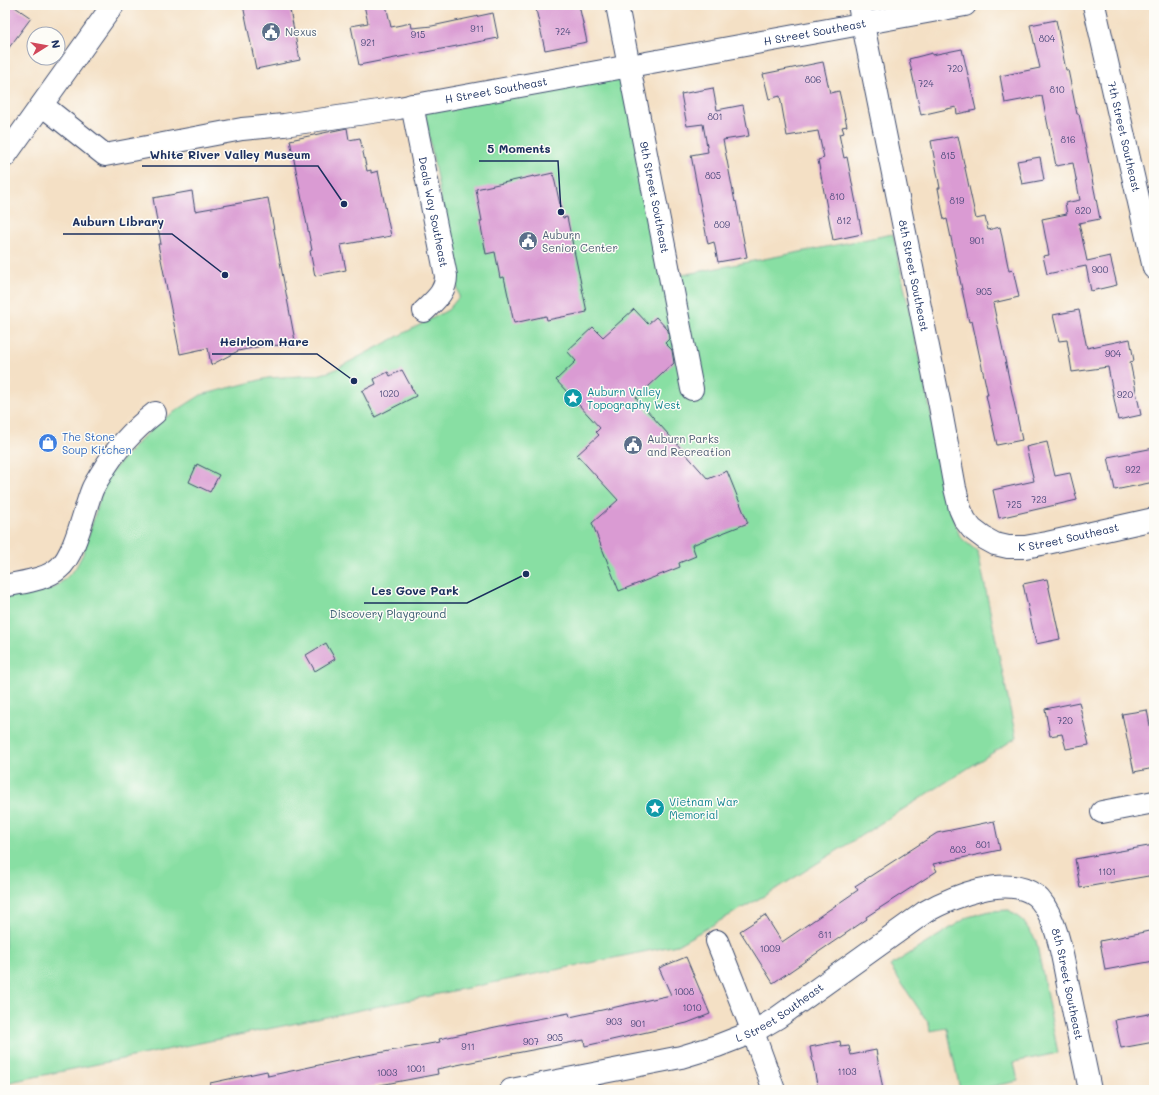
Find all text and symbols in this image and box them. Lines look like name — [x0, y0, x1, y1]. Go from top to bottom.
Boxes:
street label: H Street Southeast — [762, 15, 867, 48]
public building icon: Nexus — [260, 21, 282, 43]
house number: 911 — [470, 23, 484, 34]
place label: Nexus — [285, 24, 317, 39]
north arrow — [26, 26, 66, 66]
house number: 724 — [555, 26, 571, 37]
house number: 915 — [411, 29, 425, 40]
house number: 804 — [1039, 33, 1056, 44]
house number: 921 — [361, 37, 375, 48]
text: N — [48, 38, 64, 50]
house number: 720 — [947, 63, 963, 74]
street label: H Street Southeast — [444, 73, 548, 106]
house number: 806 — [805, 74, 821, 85]
house number: 724 — [918, 78, 934, 89]
street label: 7th Street Southeast — [1105, 80, 1144, 193]
house number: 810 — [1049, 84, 1065, 95]
house number: 801 — [707, 111, 723, 122]
house number: 816 — [1061, 134, 1075, 145]
callout: 5 Moments — [479, 137, 558, 161]
text: 5 Moments — [487, 140, 551, 156]
street label: 9th Street Southeast — [637, 140, 673, 255]
callout: White River Valley Museum — [142, 142, 318, 166]
text: White River Valley Museum — [150, 146, 310, 162]
house number: 815 — [941, 150, 955, 161]
street label: Deals Way Southeast — [415, 155, 452, 269]
house number: 805 — [705, 170, 721, 181]
house number: 810 — [829, 191, 845, 202]
house number: 819 — [950, 195, 965, 206]
house number: 820 — [1075, 205, 1091, 216]
callout: Auburn Library — [63, 210, 172, 234]
text: Auburn Library — [72, 213, 165, 229]
house number: 812 — [837, 215, 851, 226]
street label: 8th Street Southeast — [896, 218, 933, 333]
house number: 809 — [714, 219, 731, 230]
place label: Auburn Senior Center — [542, 227, 618, 255]
public building icon: Auburn Senior Center — [517, 230, 539, 252]
house number: 901 — [970, 235, 984, 246]
house number: 900 — [1092, 264, 1109, 275]
house number: 905 — [976, 286, 992, 297]
callout: Heirloom Hare — [212, 330, 317, 354]
text: Heirloom Hare — [219, 333, 309, 349]
house number: 904 — [1105, 348, 1122, 359]
place label: Auburn Valley Topography West — [587, 384, 681, 412]
place icon: Auburn Valley Topography West — [562, 387, 584, 409]
house number: 1020 — [379, 388, 400, 399]
house number: 920 — [1117, 389, 1133, 400]
place label: The Stone Soup Kitchen — [62, 429, 132, 457]
place label: Auburn Parks and Recreation — [647, 431, 731, 459]
shop icon: The Stone Soup Kitchen — [37, 432, 59, 454]
public building icon: Auburn Parks and Recreation — [622, 434, 644, 456]
house number: 922 — [1125, 464, 1141, 475]
house number: 723 — [1031, 494, 1047, 505]
house number: 725 — [1006, 499, 1022, 510]
street label: K Street Southeast — [1018, 519, 1120, 554]
callout: Les Gove Park — [364, 579, 467, 603]
text: Les Gove Park — [371, 582, 459, 598]
park label: Discovery Playground — [330, 606, 446, 621]
house number: 720 — [1057, 715, 1073, 726]
place label: Vietnam War Memorial — [669, 794, 738, 822]
place icon: Vietnam War Memorial — [644, 797, 666, 819]
house number: 801 — [975, 839, 991, 850]
house number: 803 — [950, 844, 966, 855]
house number: 1101 — [1098, 866, 1116, 877]
street label: 8th Street Southeast — [1048, 926, 1087, 1041]
house number: 811 — [818, 929, 832, 940]
house number: 1009 — [760, 943, 781, 954]
street label: L Street Southeast — [733, 979, 826, 1045]
house number: 1008 — [674, 986, 695, 997]
house number: 1010 — [682, 1002, 702, 1013]
house number: 903 — [606, 1016, 622, 1027]
house number: 901 — [631, 1018, 645, 1029]
house number: 905 — [547, 1032, 563, 1043]
house number: 907 — [523, 1036, 539, 1047]
house number: 911 — [461, 1041, 475, 1052]
house number: 1001 — [406, 1063, 426, 1074]
house number: 1103 — [838, 1066, 856, 1077]
house number: 1003 — [377, 1067, 397, 1078]

